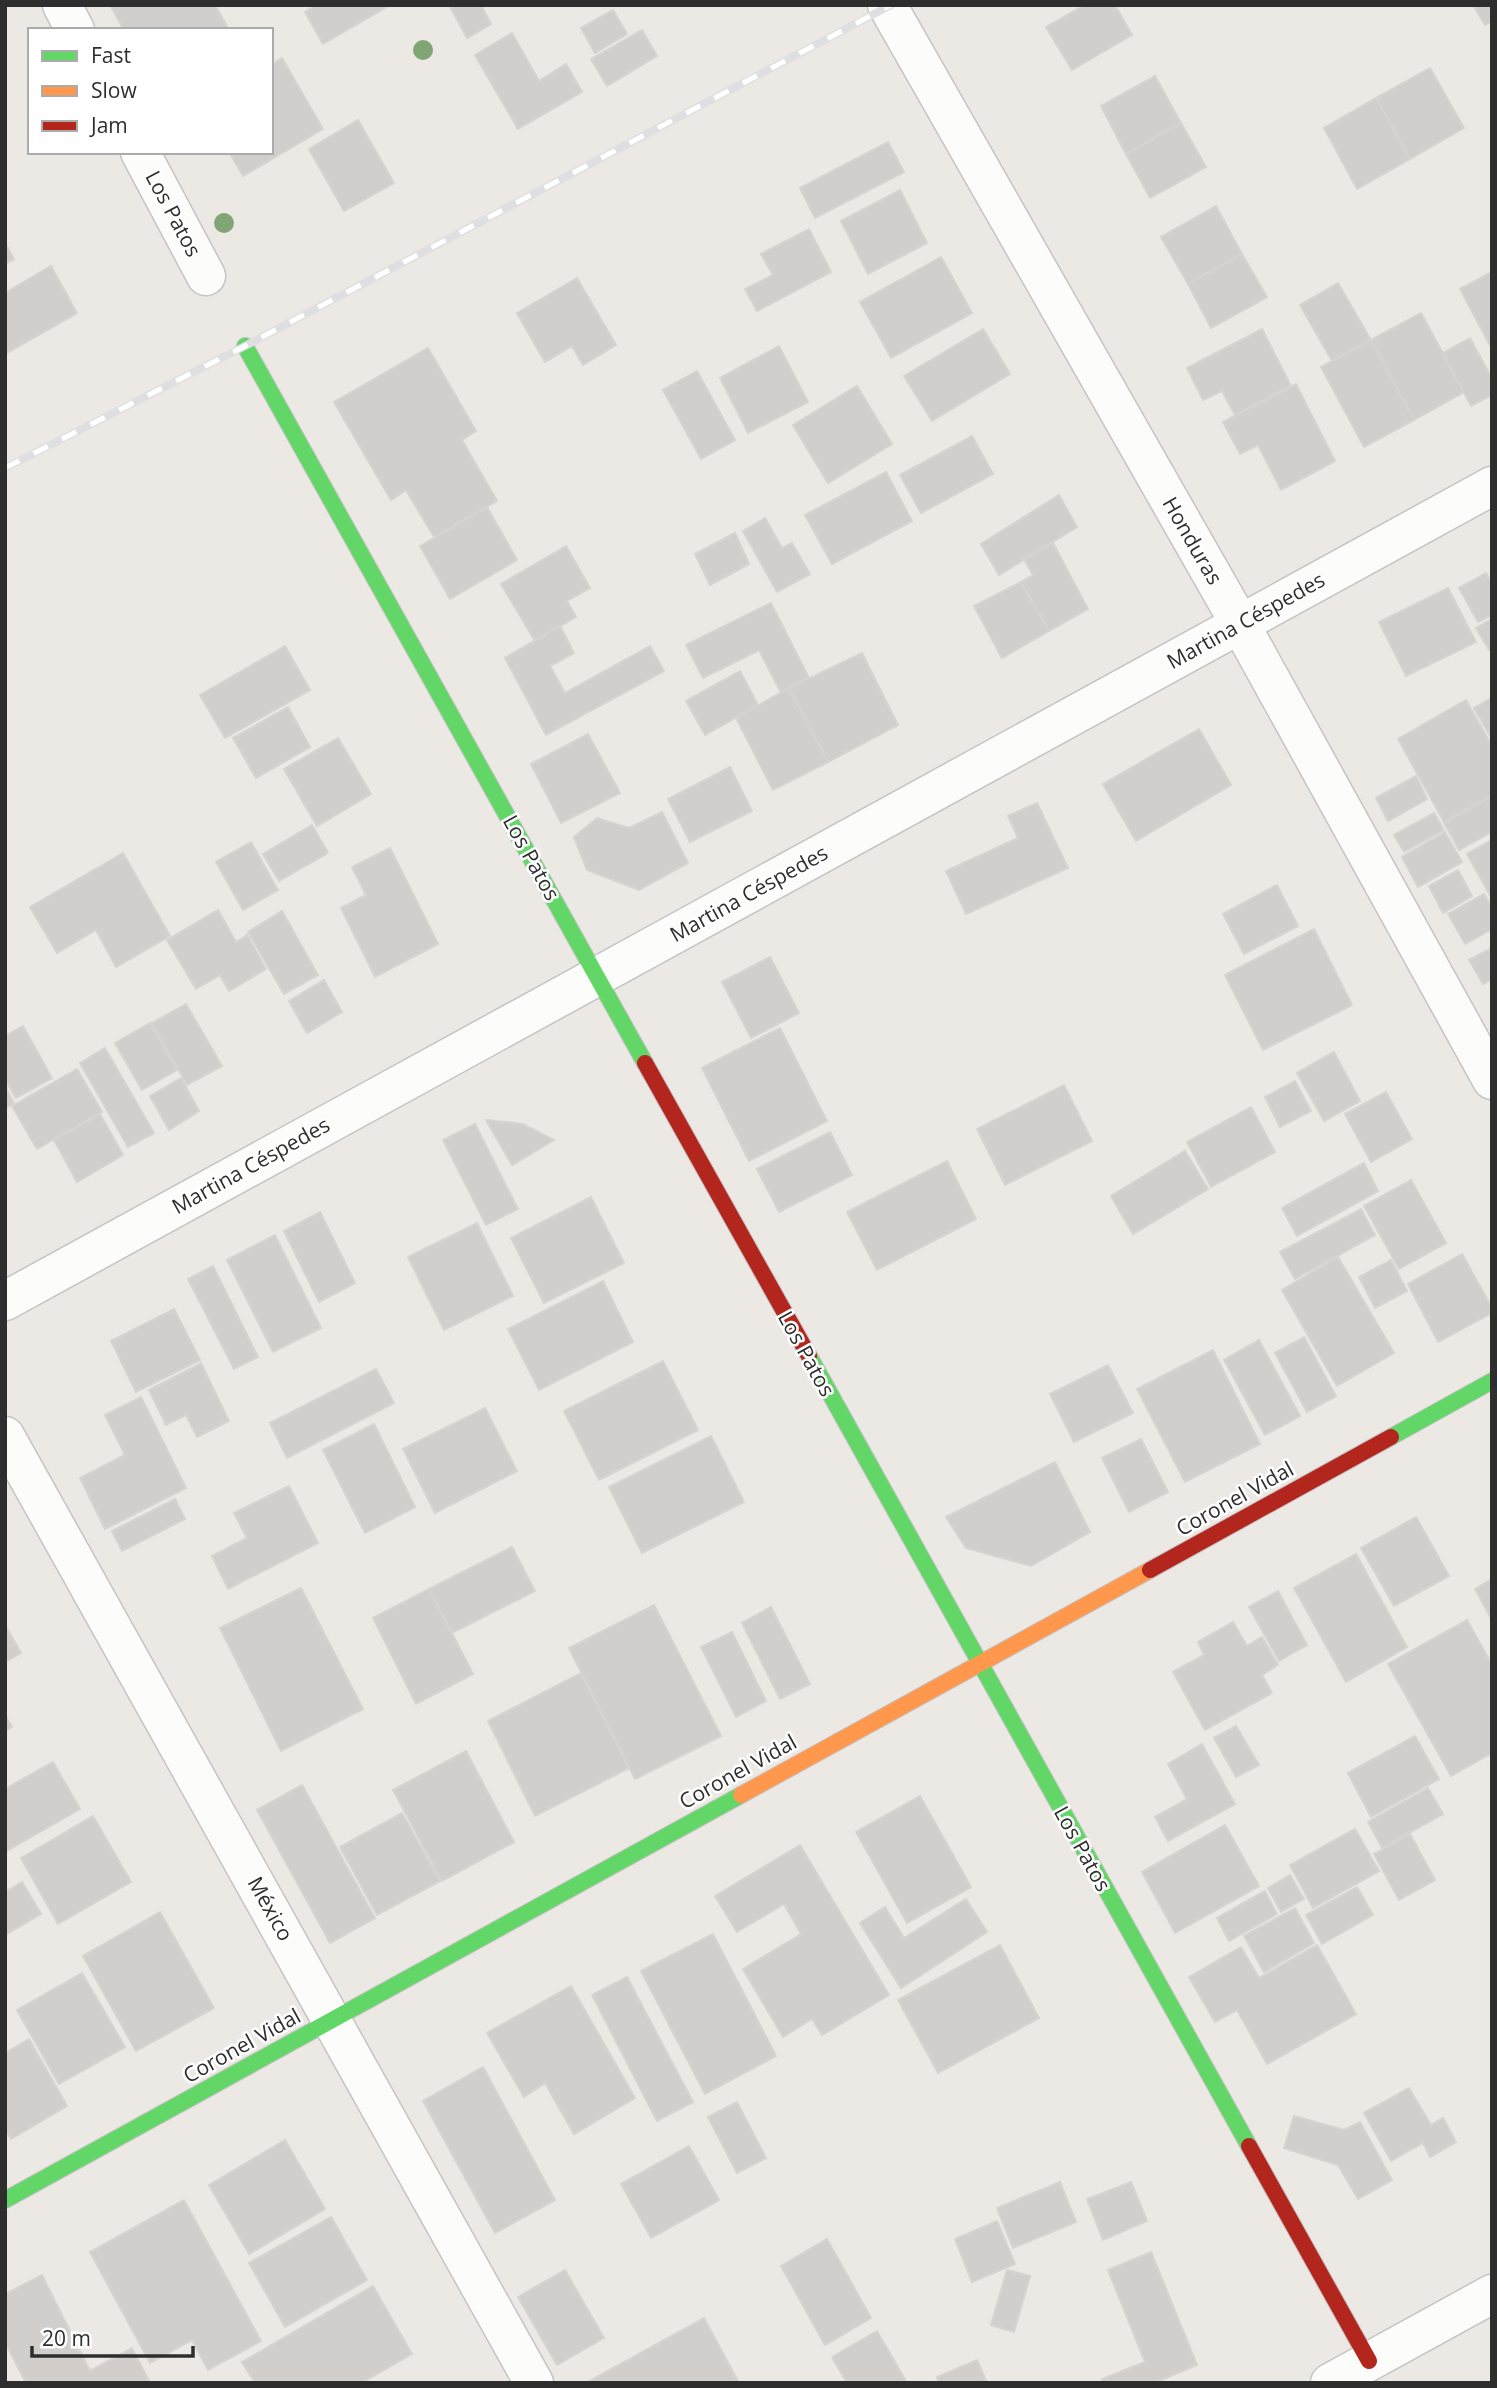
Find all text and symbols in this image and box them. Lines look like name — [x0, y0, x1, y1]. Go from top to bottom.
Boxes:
legend — [28, 28, 273, 154]
text: Fast — [91, 41, 131, 69]
text: Slow — [91, 76, 137, 104]
text: Jam — [89, 111, 128, 139]
street label: Los Patos — [140, 166, 208, 261]
street label: Honduras — [1156, 492, 1229, 589]
street label: Martina Céspedes — [1162, 565, 1329, 675]
street label: Los Patos — [497, 810, 567, 905]
street label: Martina Céspedes — [665, 838, 832, 948]
street label: Martina Céspedes — [167, 1110, 334, 1220]
street label: Los Patos — [772, 1306, 842, 1401]
street label: Coronel Vidal — [1171, 1454, 1298, 1542]
street label: Coronel Vidal — [674, 1727, 801, 1815]
street label: Los Patos — [1048, 1801, 1118, 1896]
street label: México — [242, 1871, 300, 1946]
street label: Coronel Vidal — [178, 2001, 305, 2089]
scale bar — [32, 2314, 192, 2358]
text: 20 m — [42, 2324, 91, 2352]

